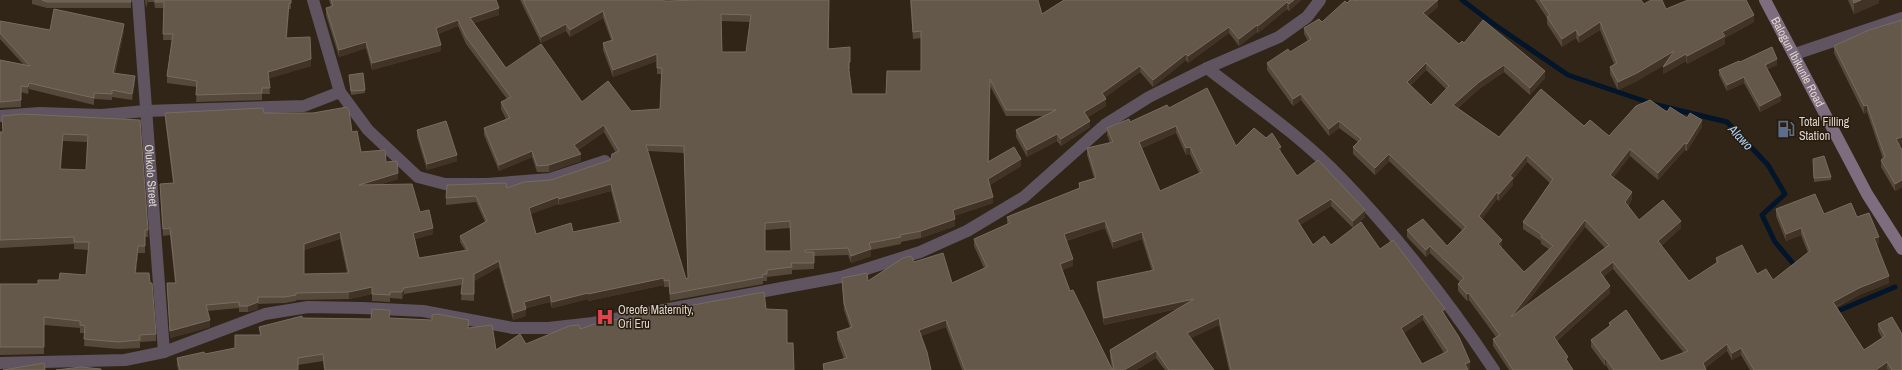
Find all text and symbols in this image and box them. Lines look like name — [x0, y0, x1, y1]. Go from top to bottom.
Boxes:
street label: Balogun Ibikunle Road — [1767, 14, 1828, 110]
place label: Total Filling Station — [1799, 114, 1850, 144]
fuel station icon: Total Filling Station — [1776, 119, 1796, 139]
water label: Alawo — [1724, 120, 1757, 154]
street label: Olukolo Street — [141, 144, 161, 208]
place label: Oreofe Maternity, Ori Eru — [618, 302, 694, 332]
hospital icon: Oreofe Maternity, Ori Eru — [595, 307, 615, 327]

